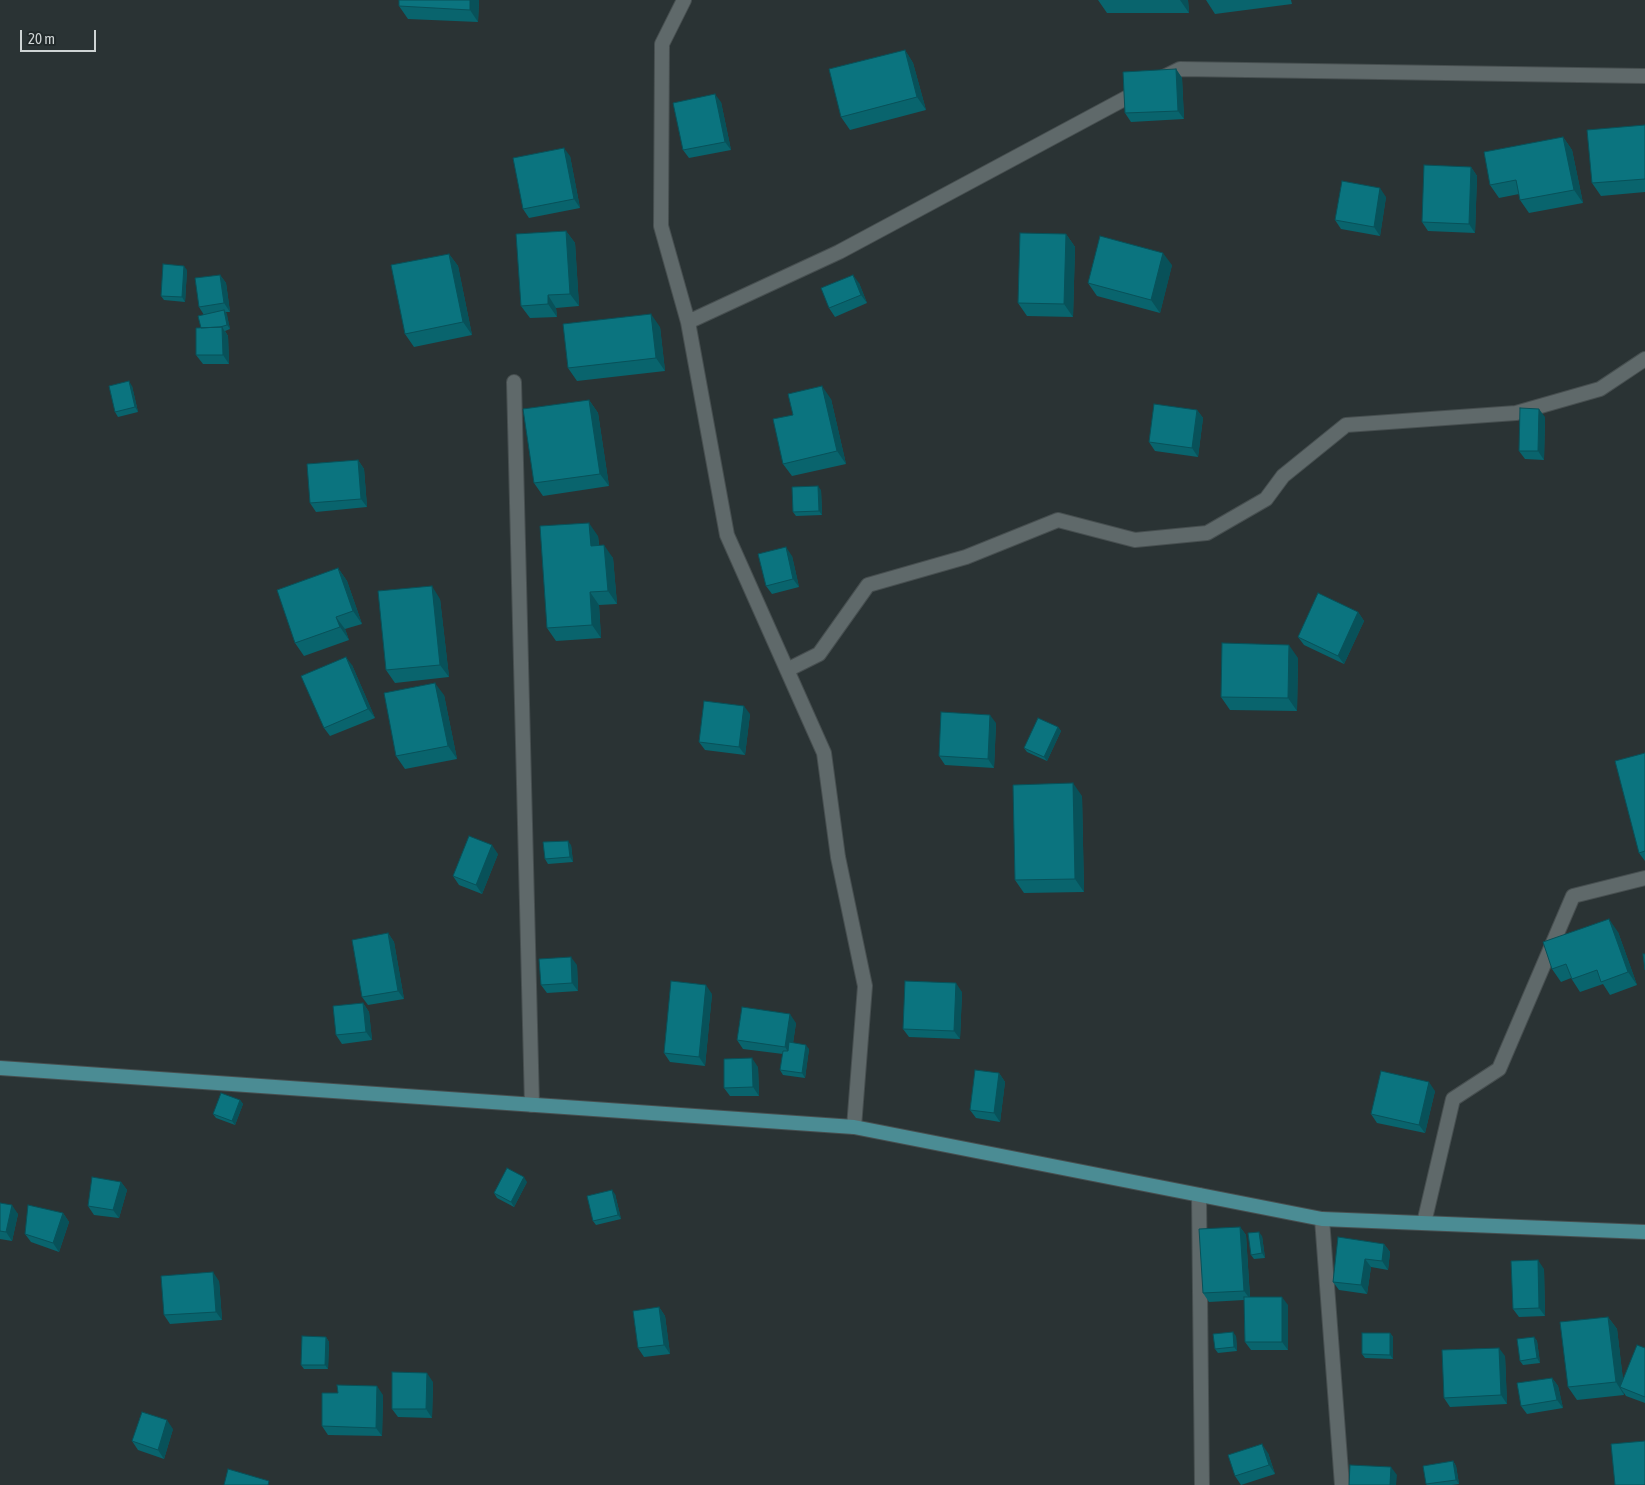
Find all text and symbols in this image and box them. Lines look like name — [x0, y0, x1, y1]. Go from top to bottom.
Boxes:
scale bar — [22, 20, 99, 52]
text: 20 m — [28, 30, 55, 47]

